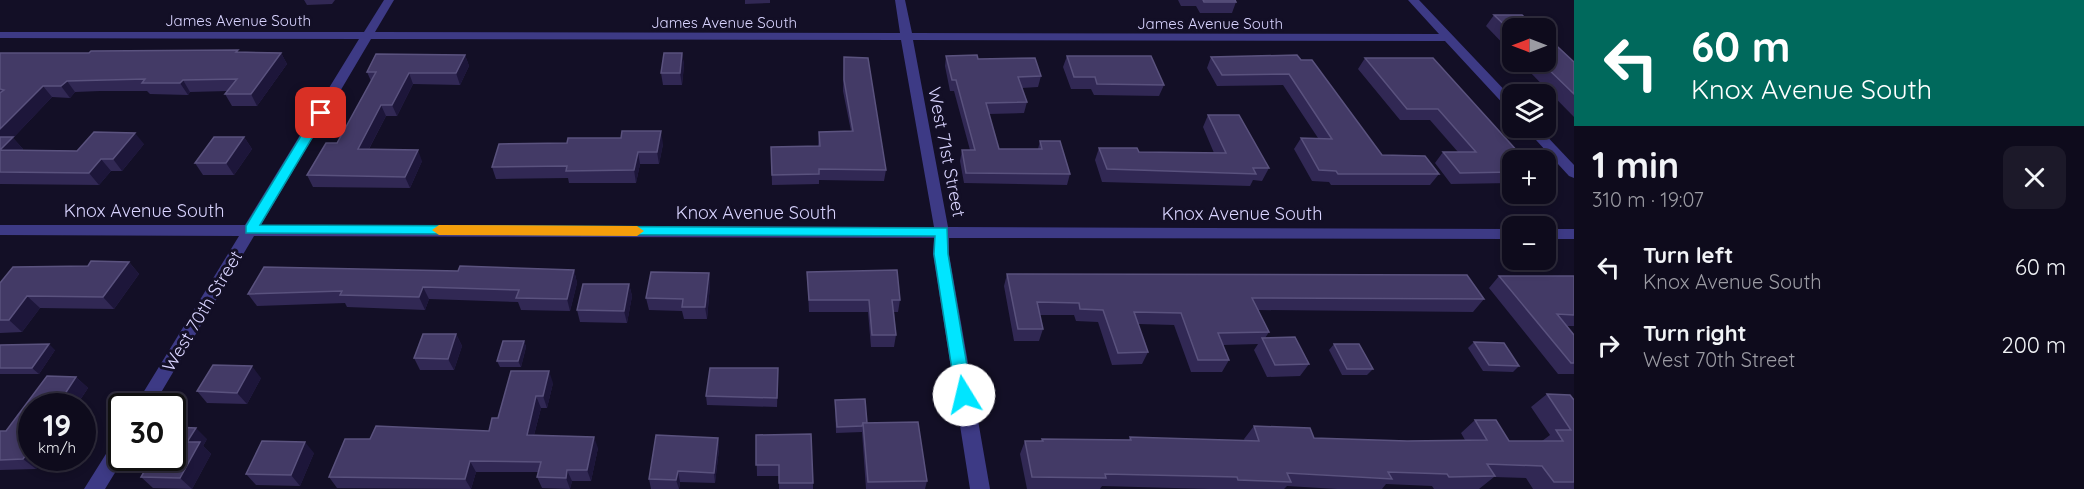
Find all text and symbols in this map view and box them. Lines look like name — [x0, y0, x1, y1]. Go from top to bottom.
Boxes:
street label: James Avenue South — [165, 11, 311, 30]
street label: James Avenue South — [651, 13, 797, 32]
street label: James Avenue South — [1137, 14, 1283, 33]
north arrow — [1502, 18, 1556, 72]
map controls — [1502, 18, 1556, 270]
text: 60 m — [1691, 20, 1791, 73]
icon: left — [1592, 24, 1670, 102]
text: Knox Avenue South — [1691, 72, 1932, 106]
button: layers — [1502, 84, 1556, 138]
street label: West 71st Street — [923, 85, 971, 219]
pin — [295, 87, 346, 138]
icon: arrive — [304, 96, 337, 129]
text: 1 min — [1592, 142, 1679, 187]
button: close — [2003, 146, 2066, 209]
button: + — [1502, 150, 1556, 204]
text: 310 m · 19:07 — [1592, 187, 1704, 212]
street label: Knox Avenue South — [64, 199, 224, 222]
street label: Knox Avenue South — [676, 201, 836, 224]
street label: Knox Avenue South — [1162, 202, 1322, 225]
button: − — [1502, 216, 1556, 270]
text: Turn left — [1643, 241, 1733, 269]
street label: West 70th Street — [157, 246, 247, 376]
icon: left — [1592, 251, 1625, 284]
text: 60 m — [2015, 253, 2066, 281]
text: Knox Avenue South — [1643, 269, 1822, 294]
text: Turn right — [1643, 319, 1747, 347]
icon: right — [1592, 329, 1625, 362]
text: 200 m — [2002, 331, 2066, 359]
text: West 70th Street — [1643, 347, 1795, 372]
position arrow — [932, 363, 996, 427]
speed limit sign: 30 — [108, 393, 186, 471]
text: 19 — [43, 406, 71, 444]
text: km/h — [38, 438, 76, 457]

